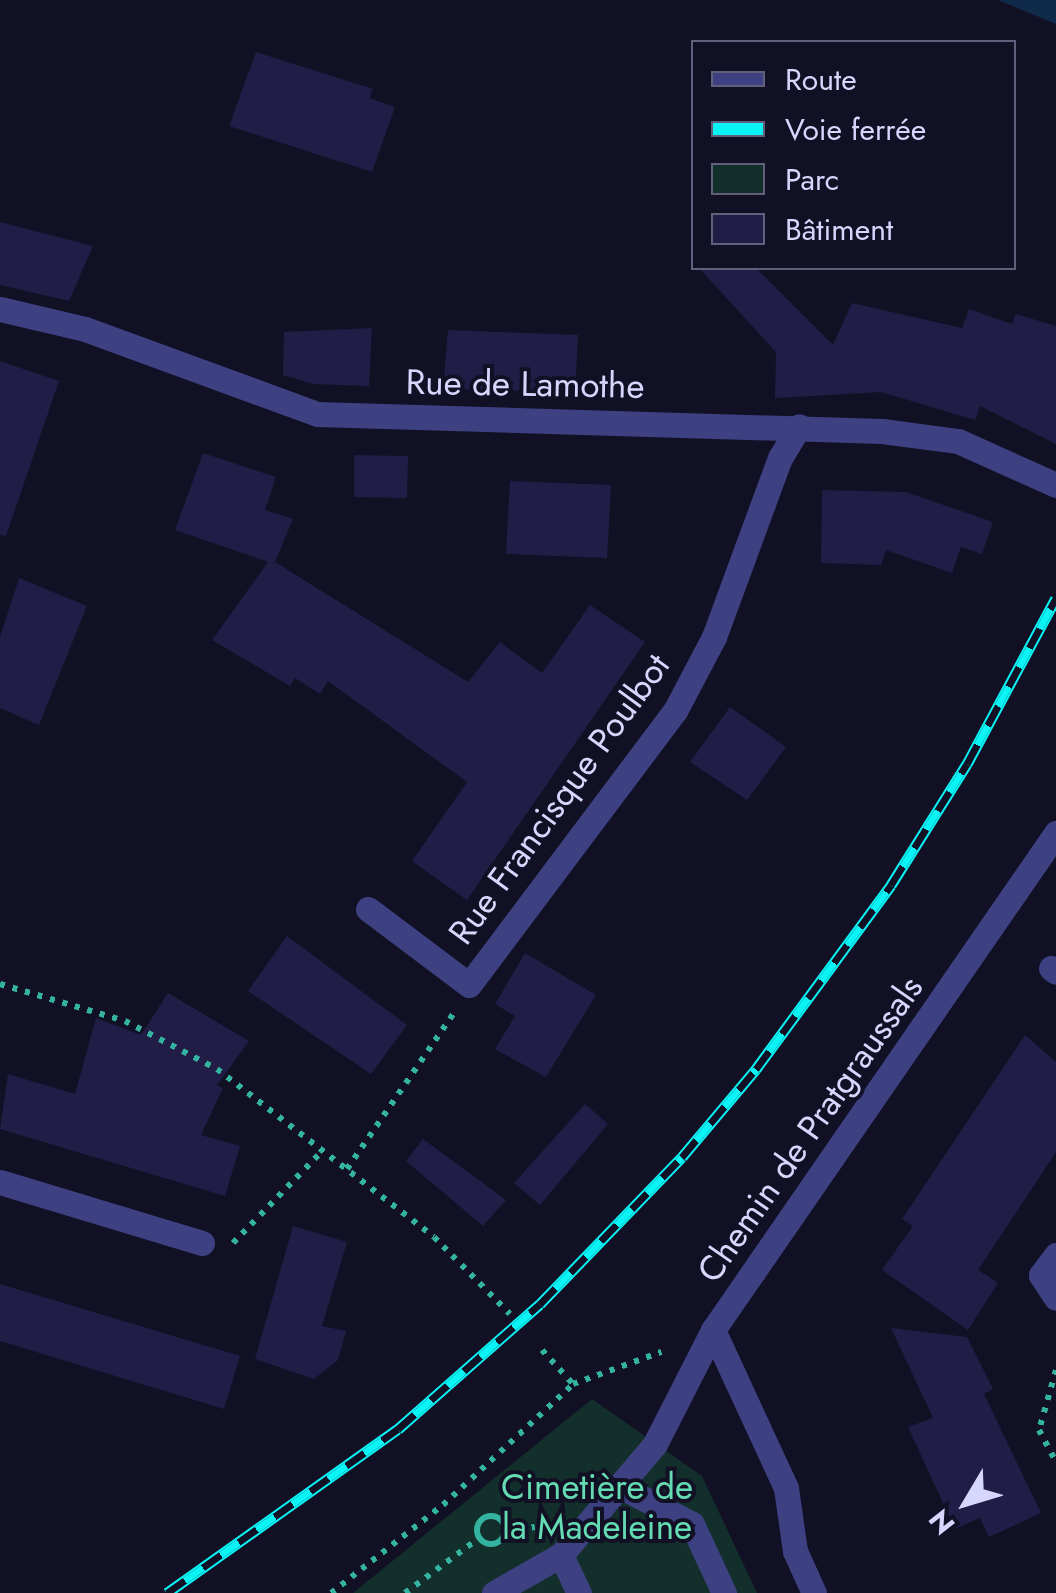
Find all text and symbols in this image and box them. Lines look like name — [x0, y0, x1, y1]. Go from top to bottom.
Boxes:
legend — [691, 40, 1016, 270]
text: Route — [785, 58, 857, 101]
text: Voie ferrée — [785, 108, 926, 151]
text: Parc — [785, 158, 839, 201]
text: Bâtiment — [785, 208, 893, 251]
street label: Rue de Lamothe — [405, 361, 645, 407]
street label: Rue Francisque Poulbot — [440, 646, 678, 952]
street label: Chemin de Pratgraussals — [688, 968, 932, 1290]
north arrow — [916, 1453, 1016, 1553]
park label: Cimetière de la Madeleine — [501, 1466, 693, 1548]
text: N — [919, 1500, 965, 1543]

